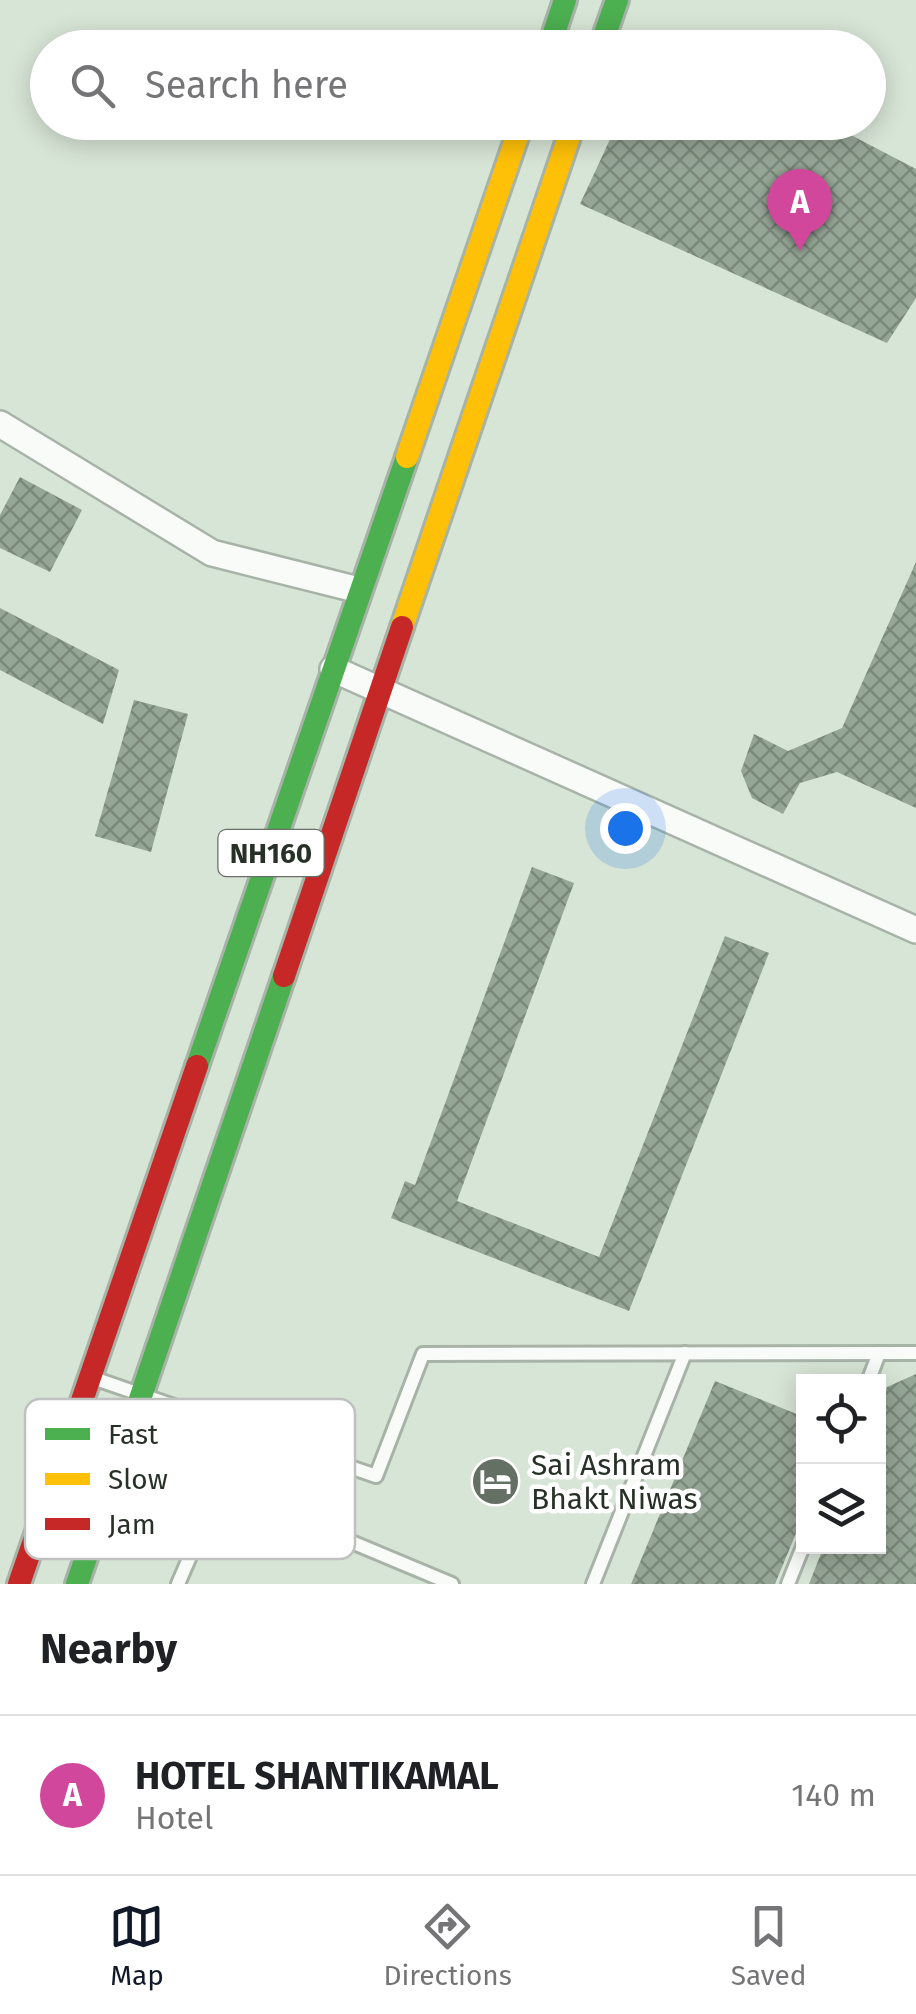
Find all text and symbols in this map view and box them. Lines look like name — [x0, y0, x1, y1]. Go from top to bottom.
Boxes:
search box — [30, 30, 886, 140]
icon: search — [65, 58, 120, 113]
text: Search here — [145, 62, 348, 108]
pin: A — [768, 168, 832, 251]
your location — [600, 803, 651, 854]
road number: NH160 — [218, 830, 324, 876]
map controls — [796, 1374, 886, 1554]
button: locate — [796, 1374, 886, 1464]
legend — [25, 1399, 355, 1559]
text: Fast — [108, 1418, 159, 1451]
place label: Sai Ashram Bhakt Niwas — [531, 1447, 697, 1517]
hotel icon: Sai Ashram Bhakt Niwas — [470, 1456, 522, 1508]
text: Slow — [108, 1463, 168, 1496]
button: layers — [796, 1464, 886, 1554]
text: Jam — [108, 1508, 156, 1541]
text: Nearby — [40, 1624, 177, 1674]
text: HOTEL SHANTIKAMAL — [135, 1753, 499, 1799]
text: A — [63, 1776, 82, 1814]
text: 140 m — [791, 1776, 876, 1814]
text: Hotel — [135, 1799, 213, 1837]
tab: Map — [109, 1899, 164, 1992]
tab: Directions — [383, 1899, 512, 1992]
tab: Saved — [731, 1899, 807, 1992]

